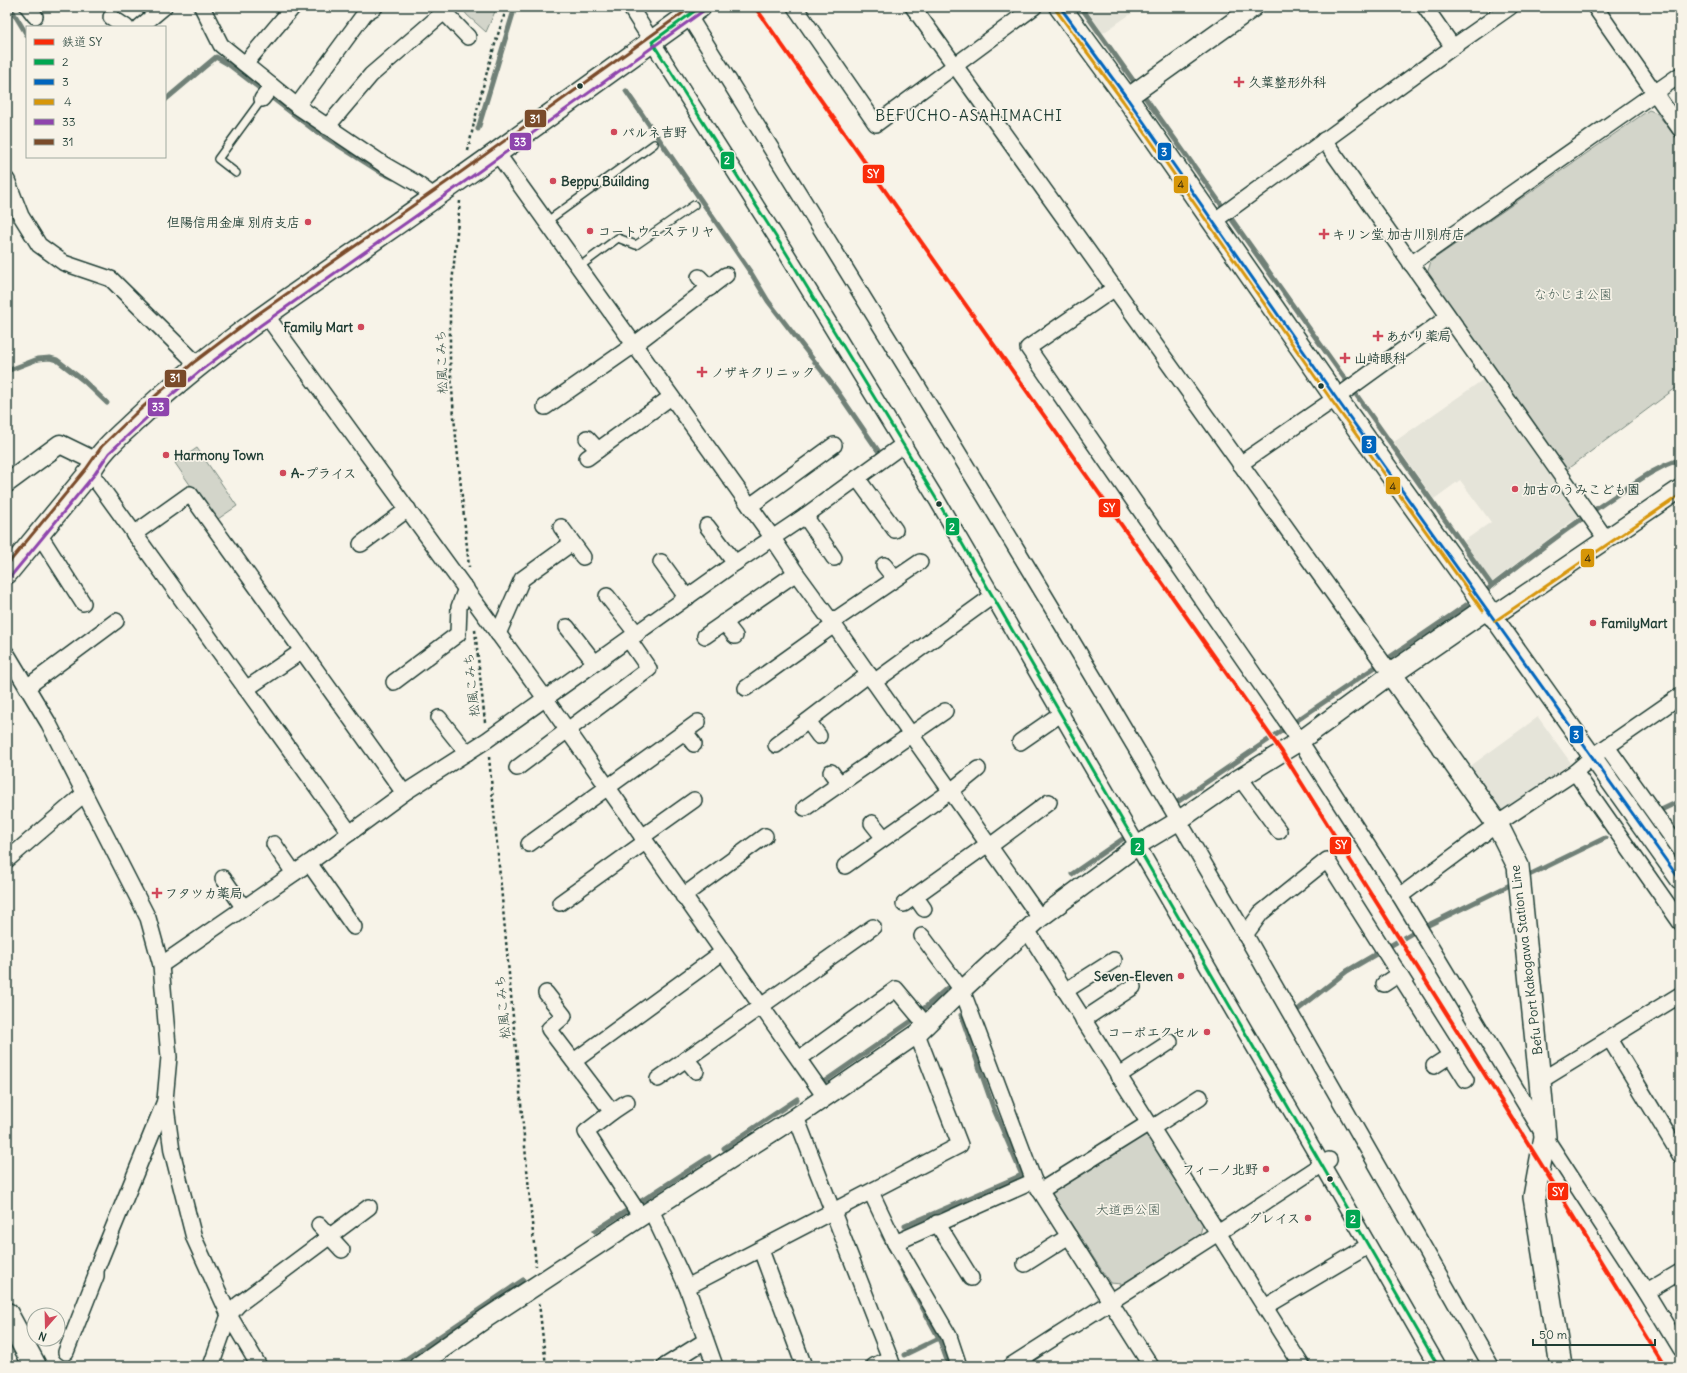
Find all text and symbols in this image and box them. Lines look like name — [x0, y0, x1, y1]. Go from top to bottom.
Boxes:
legend — [26, 26, 166, 158]
text: 鉄道 SY — [62, 34, 103, 49]
text: 2 — [62, 54, 69, 69]
text: 3 — [62, 74, 69, 89]
place label: 久葉整形外科 — [1248, 74, 1327, 91]
marker: 久葉整形外科 — [1233, 76, 1245, 88]
unlabelled marker — [575, 81, 585, 91]
text: ４ — [62, 94, 74, 109]
district label: BEFUCHO-ASAHIMACHI — [875, 106, 1063, 125]
line badge: 31 — [524, 109, 547, 128]
text: 31 — [530, 112, 540, 126]
text: 33 — [62, 114, 76, 129]
place label: パルネ吉野 — [622, 124, 687, 141]
marker: パルネ吉野 — [609, 127, 619, 137]
line badge: 33 — [509, 132, 532, 151]
text: 31 — [62, 134, 73, 149]
text: 33 — [514, 135, 526, 149]
line badge: 3 — [1157, 142, 1172, 161]
text: 3 — [1161, 145, 1167, 159]
line badge: 2 — [720, 151, 735, 170]
text: 2 — [724, 153, 730, 167]
line badge: SY — [862, 164, 885, 184]
text: SY — [867, 167, 880, 181]
place label: Beppu Building — [561, 173, 649, 190]
line badge: ４ — [1173, 175, 1189, 194]
marker: Beppu Building — [548, 176, 558, 186]
text: ４ — [1176, 177, 1187, 191]
place label: 但陽信用金庫 別府支店 — [167, 214, 300, 231]
marker: 但陽信用金庫 別府支店 — [303, 217, 313, 227]
place label: コートウェステリヤ — [598, 223, 715, 240]
marker: コートウェステリヤ — [585, 226, 595, 236]
place label: キリン堂 加古川別府店 — [1332, 226, 1465, 243]
marker: キリン堂 加古川別府店 — [1319, 229, 1329, 239]
park label: なかじま公園 — [1534, 286, 1612, 303]
place label: Family Mart — [284, 319, 354, 336]
marker: Family Mart — [356, 322, 366, 332]
place label: あかり薬局 — [1386, 328, 1451, 345]
street label: 松風こみち — [432, 329, 451, 395]
marker: あかり薬局 — [1373, 331, 1383, 341]
place label: 山崎眼科 — [1354, 350, 1407, 367]
marker: 山崎眼科 — [1339, 352, 1351, 364]
place label: ノザキクリニック — [711, 364, 815, 381]
marker: ノザキクリニック — [696, 366, 708, 378]
line badge: 31 — [164, 369, 187, 388]
text: 31 — [170, 371, 180, 385]
unlabelled marker — [1316, 381, 1326, 391]
line badge: 33 — [147, 397, 170, 417]
text: 33 — [152, 400, 164, 414]
line badge: 3 — [1361, 435, 1377, 454]
text: 3 — [1366, 437, 1372, 451]
place label: Harmony Town — [174, 447, 264, 464]
marker: Harmony Town — [161, 450, 171, 460]
place label: A-プライス — [291, 465, 356, 482]
marker: A-プライス — [278, 468, 288, 478]
line badge: ４ — [1385, 476, 1401, 495]
text: ４ — [1388, 479, 1399, 493]
place label: 加古のうみこども園 — [1523, 481, 1640, 498]
marker: 加古のうみこども園 — [1510, 484, 1520, 494]
line badge: SY — [1098, 498, 1121, 518]
unlabelled marker — [934, 499, 944, 509]
text: SY — [1103, 501, 1116, 515]
line badge: 2 — [945, 517, 960, 536]
text: 2 — [949, 520, 955, 534]
line badge: ４ — [1580, 548, 1595, 568]
text: ４ — [1583, 551, 1594, 565]
place label: FamilyMart — [1601, 615, 1668, 632]
marker: FamilyMart — [1588, 618, 1598, 628]
street label: 松風こみち — [460, 652, 483, 718]
line badge: 3 — [1569, 725, 1584, 744]
text: 3 — [1573, 728, 1579, 742]
line badge: SY — [1329, 836, 1352, 855]
line badge: 2 — [1130, 837, 1145, 856]
text: SY — [1335, 838, 1348, 852]
text: 2 — [1135, 840, 1141, 854]
street label: Befu Port Kakogawa Station Line — [1506, 864, 1547, 1056]
place label: フタツカ薬局 — [165, 885, 243, 902]
marker: フタツカ薬局 — [152, 888, 162, 898]
place label: Seven-Eleven — [1094, 968, 1173, 985]
marker: Seven-Eleven — [1176, 971, 1186, 981]
street label: 松風こみち — [491, 974, 514, 1040]
place label: コーポエクセル — [1107, 1024, 1199, 1041]
marker: コーポエクセル — [1202, 1027, 1212, 1037]
place label: フィーノ北野 — [1182, 1161, 1258, 1178]
marker: フィーノ北野 — [1261, 1164, 1271, 1174]
unlabelled marker — [1325, 1174, 1335, 1184]
line badge: SY — [1547, 1182, 1569, 1201]
text: SY — [1552, 1185, 1565, 1199]
park label: 大道西公園 — [1095, 1201, 1161, 1218]
line badge: 2 — [1345, 1209, 1361, 1229]
place label: グレイス — [1249, 1210, 1300, 1227]
text: 2 — [1350, 1212, 1356, 1226]
marker: グレイス — [1303, 1213, 1313, 1223]
north arrow — [26, 1307, 66, 1347]
scale bar — [1533, 1321, 1655, 1347]
text: 50 m — [1539, 1327, 1568, 1342]
text: N — [37, 1329, 49, 1344]

